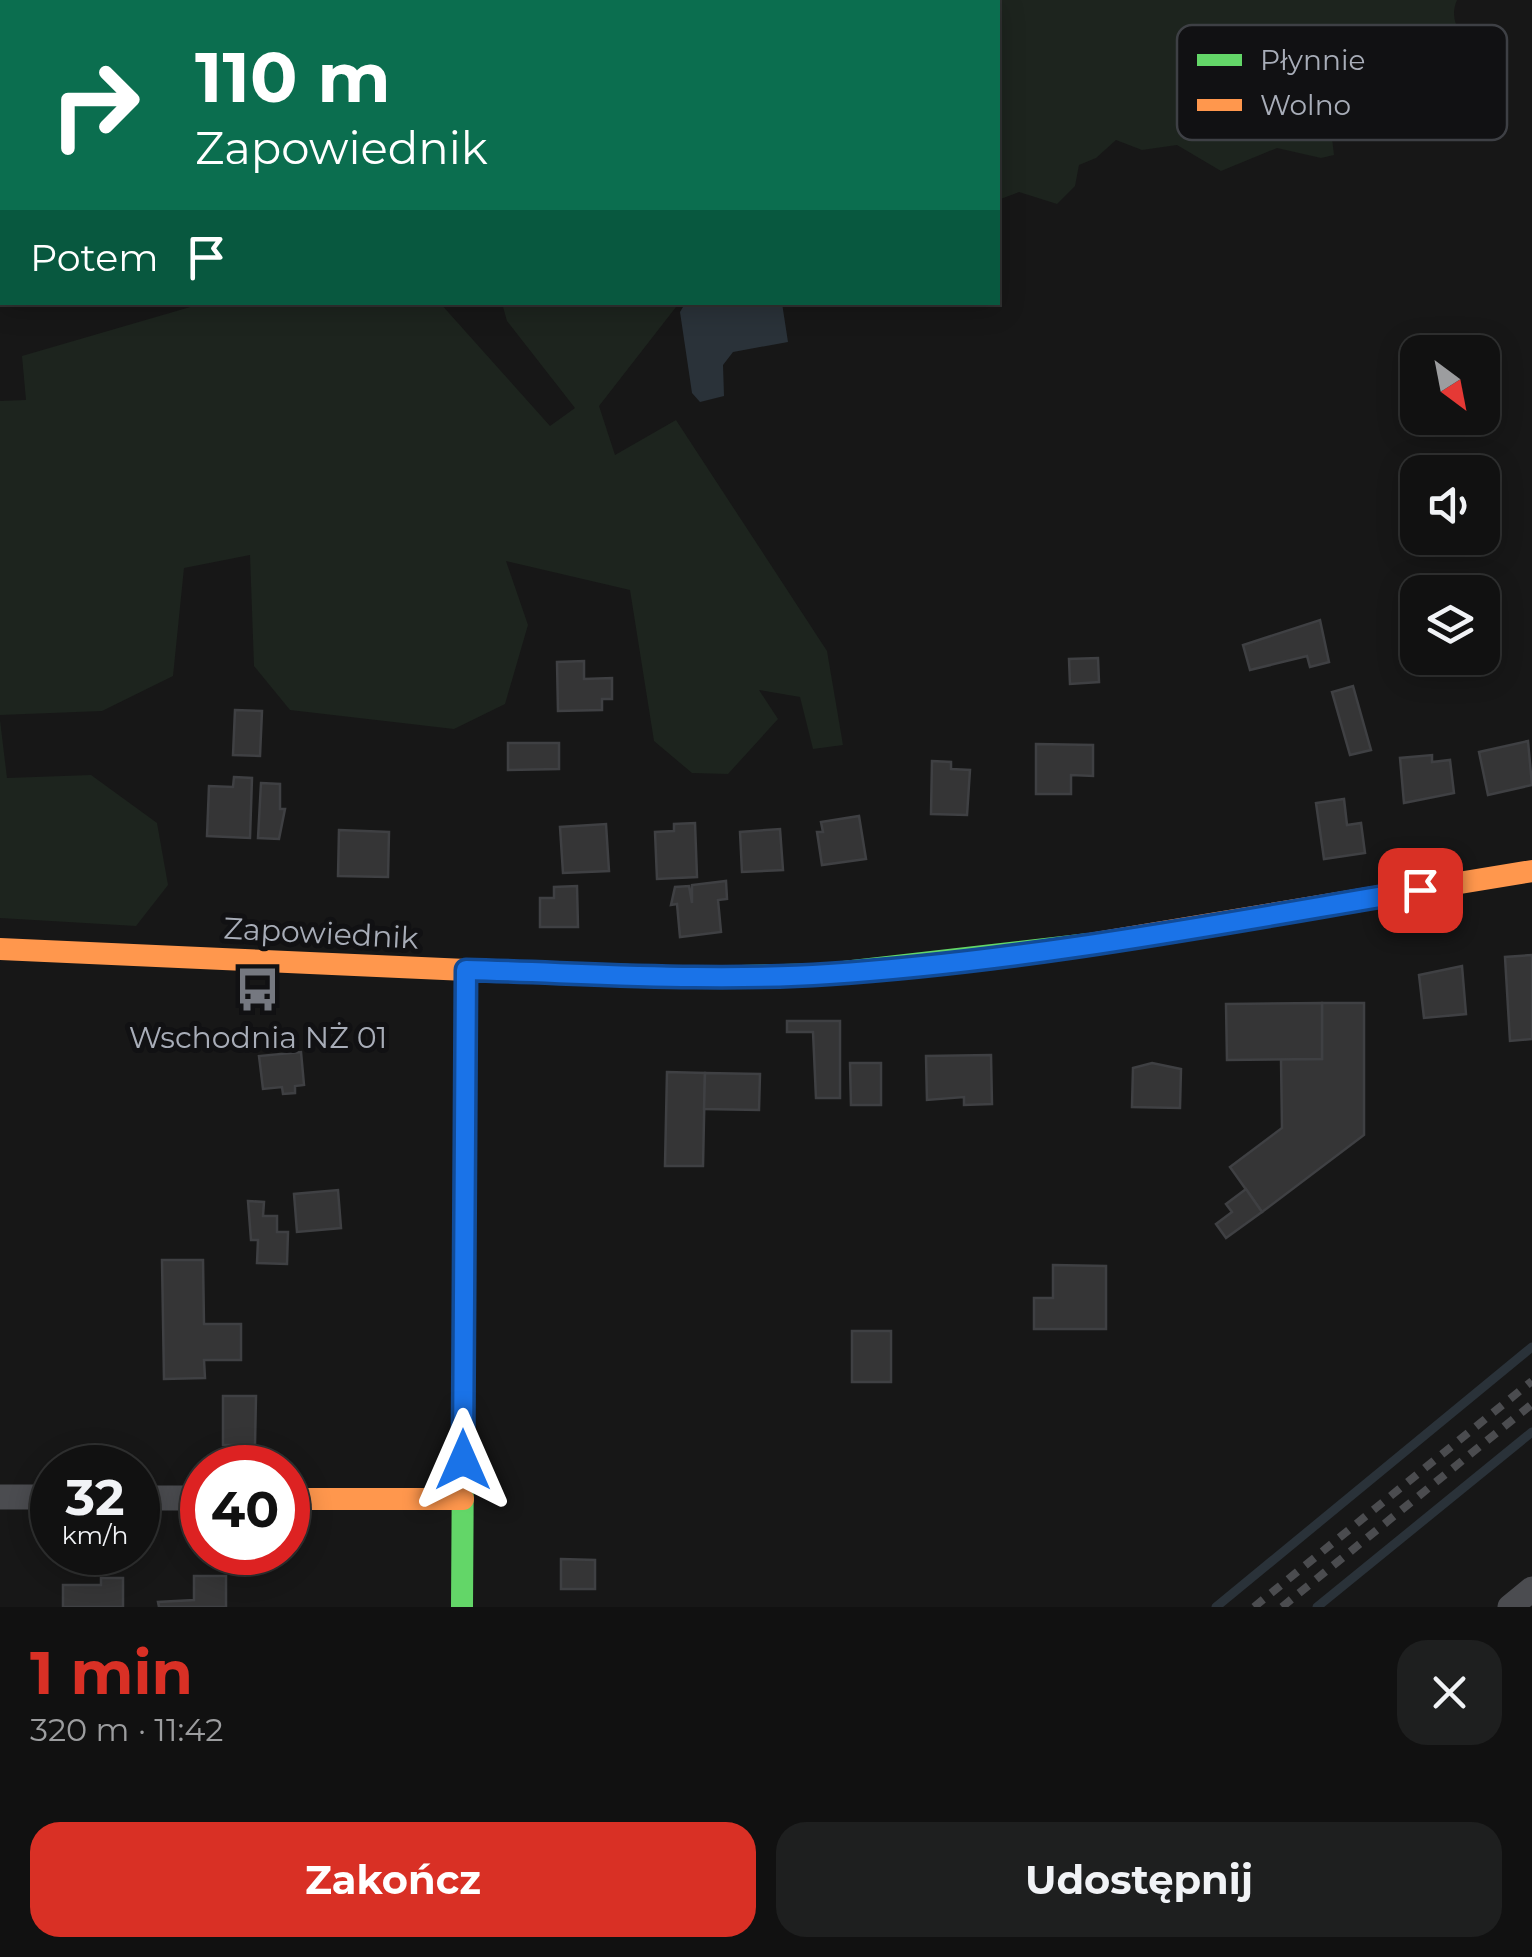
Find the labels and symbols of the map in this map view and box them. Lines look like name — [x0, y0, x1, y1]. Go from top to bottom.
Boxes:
legend — [1177, 25, 1507, 140]
text: Płynnie — [1260, 43, 1365, 77]
text: Wolno — [1260, 88, 1351, 122]
north arrow — [1400, 335, 1500, 435]
pin — [1378, 848, 1463, 933]
street label: Zapowiednik — [223, 909, 419, 957]
bus stop icon: Wschodnia NŻ 01 — [234, 966, 282, 1014]
place label: Wschodnia NŻ 01 — [129, 1019, 387, 1056]
position arrow — [411, 1408, 515, 1512]
speed limit sign: 40 — [180, 1445, 310, 1575]

